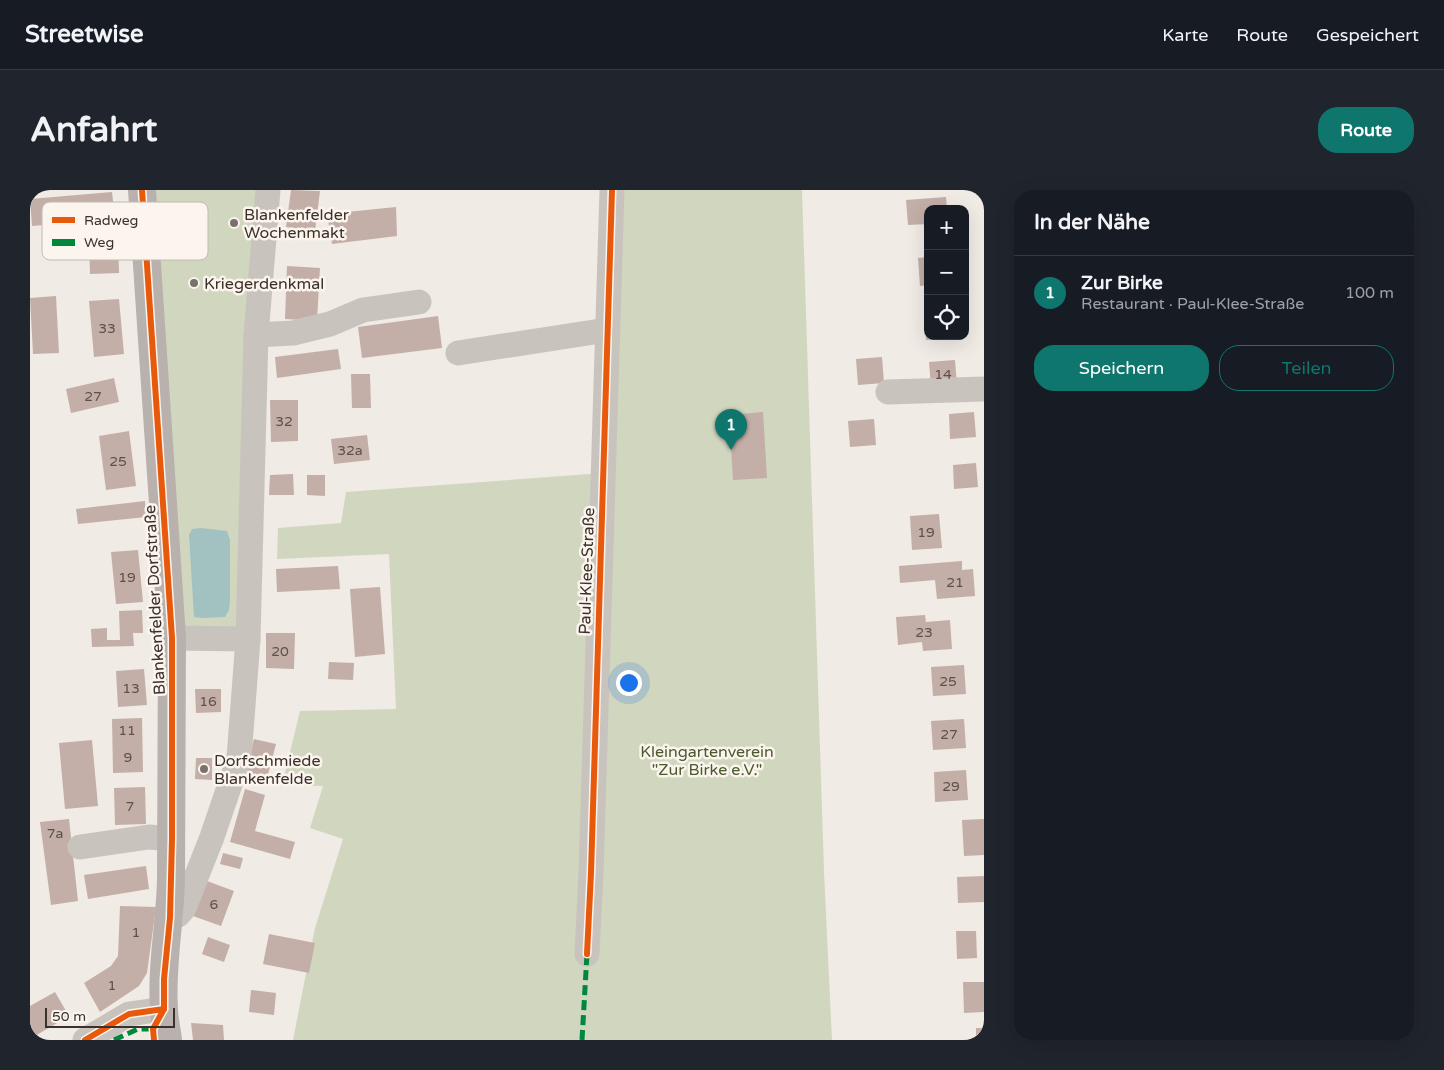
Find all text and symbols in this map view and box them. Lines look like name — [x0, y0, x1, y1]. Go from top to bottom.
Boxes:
text: Streetwise — [25, 20, 144, 49]
text: Karte — [1162, 24, 1208, 46]
text: Route — [1236, 24, 1288, 46]
text: Gespeichert — [1316, 24, 1419, 46]
button: Route — [1318, 107, 1414, 153]
text: Anfahrt — [30, 109, 157, 151]
legend — [42, 202, 208, 260]
place label: Blankenfelder Wochenmakt — [244, 205, 350, 243]
map controls — [924, 205, 969, 340]
button: + — [924, 205, 969, 250]
text: In der Nähe — [1034, 210, 1150, 235]
text: Radweg — [84, 212, 138, 229]
marker: Blankenfelder Wochenmakt — [228, 217, 240, 229]
text: Weg — [84, 234, 114, 251]
button: − — [924, 250, 969, 295]
text: Zur Birke — [1081, 272, 1163, 294]
place label: Kriegerdenkmal — [204, 274, 324, 294]
marker: Kriegerdenkmal — [188, 277, 200, 289]
text: 1 — [1045, 283, 1055, 303]
text: 100 m — [1345, 283, 1394, 303]
text: Restaurant · Paul-Klee-Straße — [1081, 294, 1304, 314]
button: locate — [924, 295, 969, 340]
house number: 33 — [98, 320, 116, 337]
button: Speichern — [1034, 345, 1209, 391]
button: Teilen — [1219, 345, 1394, 391]
house number: 14 — [934, 366, 952, 383]
house number: 27 — [84, 388, 102, 405]
pin: 1 — [715, 409, 747, 450]
house number: 32 — [275, 413, 293, 430]
house number: 32a — [337, 442, 363, 459]
house number: 25 — [109, 453, 127, 470]
street label: Blankenfelder Dorfstraße — [140, 504, 170, 695]
street label: Paul-Klee-Straße — [575, 507, 599, 635]
house number: 19 — [917, 524, 935, 541]
house number: 19 — [118, 569, 136, 586]
house number: 21 — [946, 574, 964, 591]
house number: 23 — [915, 624, 933, 641]
house number: 20 — [271, 643, 289, 660]
your location — [616, 670, 642, 696]
house number: 25 — [939, 673, 957, 690]
house number: 13 — [122, 680, 140, 697]
house number: 16 — [199, 693, 217, 710]
house number: 11 — [118, 722, 136, 739]
house number: 27 — [940, 726, 958, 743]
park label: Kleingartenverein "Zur Birke e.V." — [640, 742, 774, 780]
house number: 9 — [124, 749, 132, 766]
place label: Dorfschmiede Blankenfelde — [214, 751, 321, 789]
marker: Dorfschmiede Blankenfelde — [198, 763, 210, 775]
house number: 29 — [942, 778, 960, 795]
house number: 7 — [126, 798, 134, 815]
house number: 7a — [47, 825, 63, 842]
house number: 6 — [210, 896, 219, 913]
house number: 1 — [132, 924, 140, 941]
house number: 1 — [108, 977, 116, 994]
scale bar — [45, 1005, 175, 1028]
text: 50 m — [52, 1008, 86, 1025]

